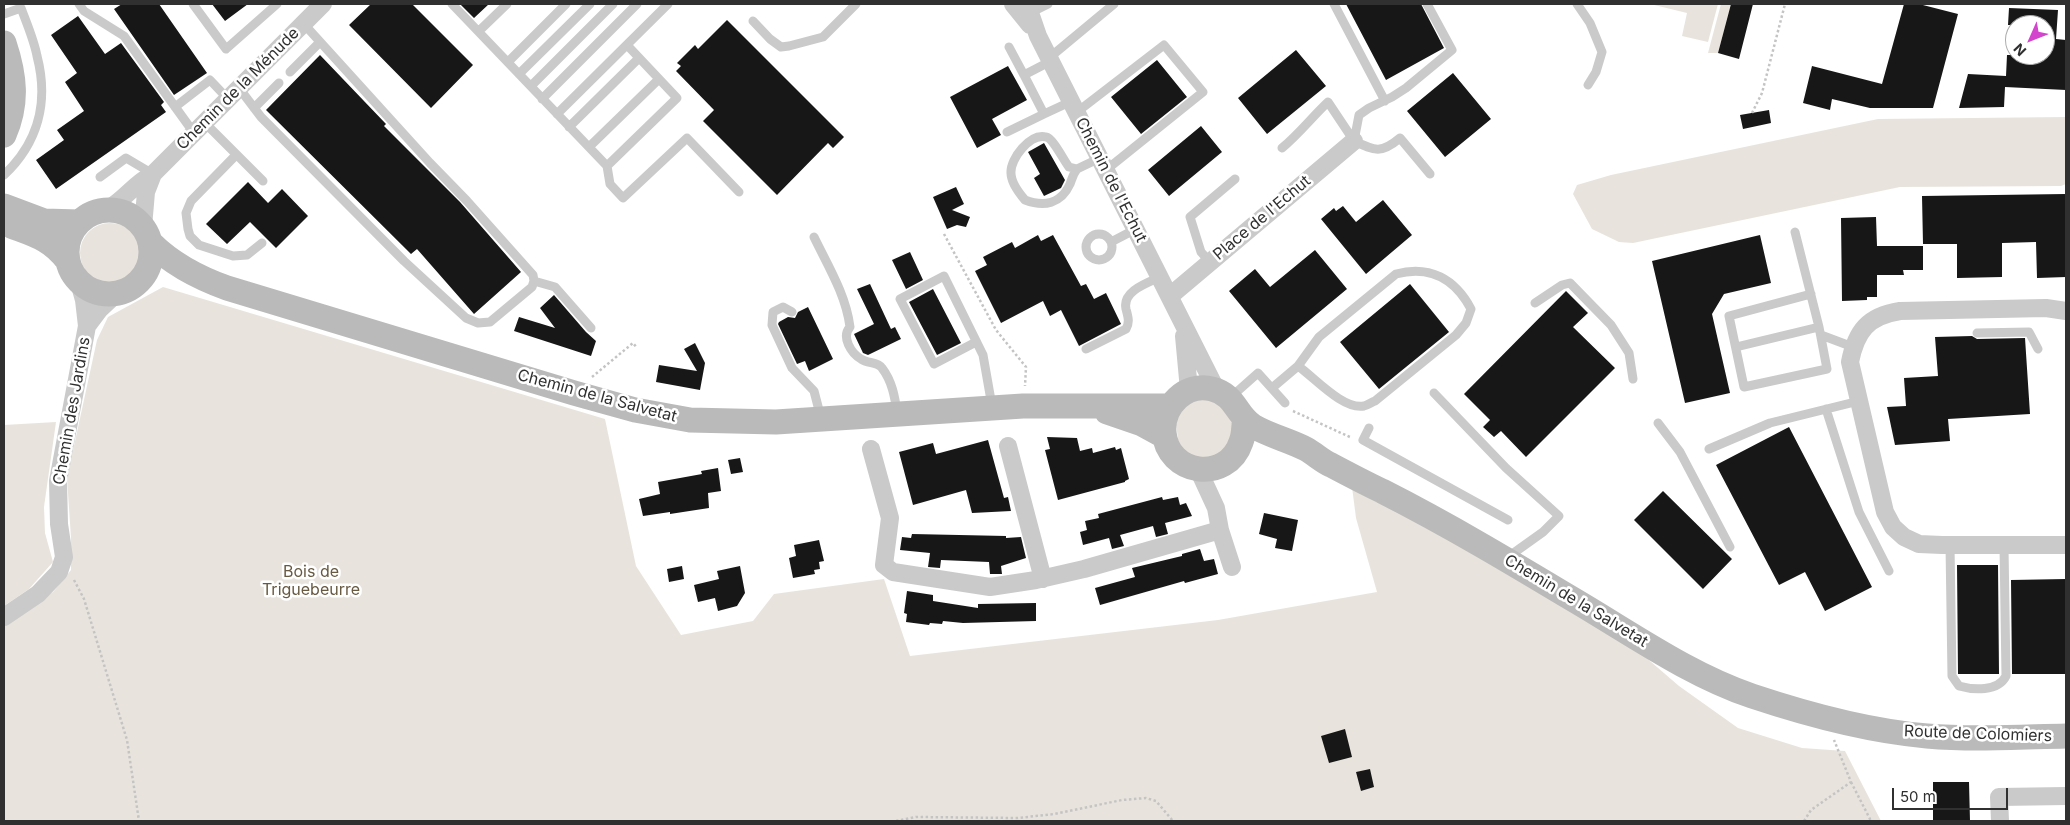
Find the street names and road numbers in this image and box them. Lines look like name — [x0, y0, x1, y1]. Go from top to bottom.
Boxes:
street label: Chemin de la Ménude — [173, 24, 303, 154]
street label: Chemin de l'Echut — [1071, 114, 1151, 246]
street label: Place de l'Echut — [1209, 172, 1315, 264]
street label: Chemin des Jardins — [50, 336, 94, 486]
street label: Chemin de la Salvetat — [515, 365, 679, 427]
street label: Chemin de la Salvetat — [1501, 551, 1651, 651]
street label: Route de Colomiers — [1904, 722, 2052, 746]

